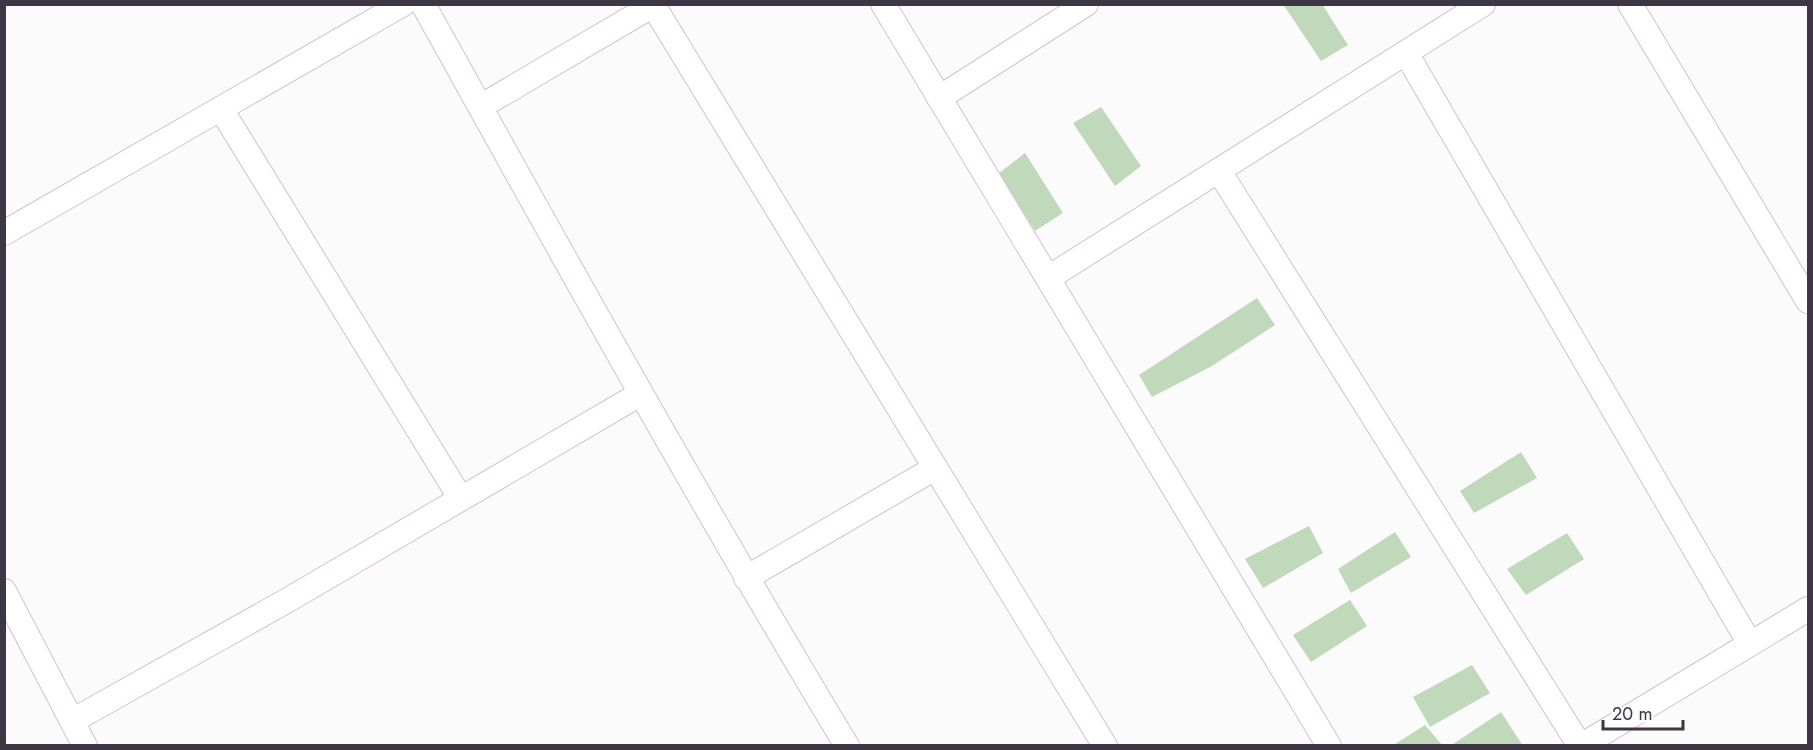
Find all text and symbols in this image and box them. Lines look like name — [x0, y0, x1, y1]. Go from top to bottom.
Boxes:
scale bar — [1603, 693, 1682, 731]
text: 20 m — [1612, 701, 1652, 727]

